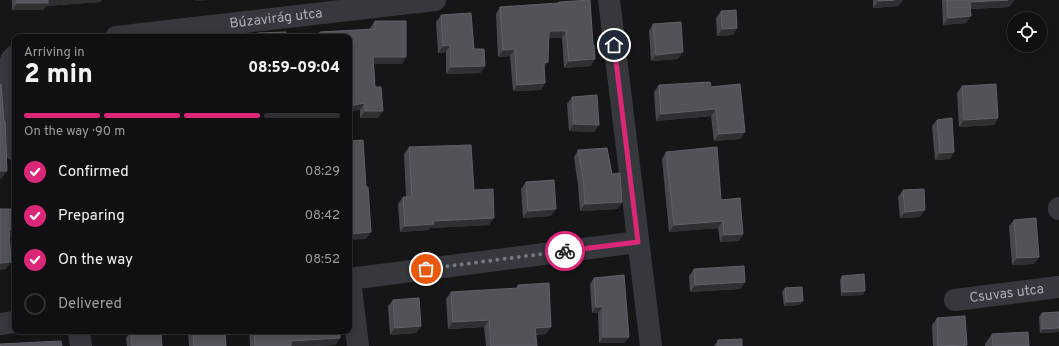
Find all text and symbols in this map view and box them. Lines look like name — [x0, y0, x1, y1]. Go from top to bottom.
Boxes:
street label: Búzavirág utca — [228, 5, 323, 32]
map controls — [1007, 12, 1047, 52]
button: locate — [1007, 12, 1047, 52]
pin — [597, 28, 631, 62]
icon: home — [603, 34, 625, 56]
text: Arriving in — [24, 45, 85, 61]
text: 2 min — [24, 59, 93, 92]
text: 08:59–09:04 — [248, 59, 340, 78]
text: On the way · 90 m — [24, 124, 125, 140]
icon: check — [24, 161, 46, 183]
text: Confirmed — [58, 163, 129, 182]
text: 08:29 — [305, 164, 340, 180]
icon: check — [24, 205, 46, 227]
text: Preparing — [58, 207, 125, 226]
text: 08:42 — [305, 208, 340, 224]
courier — [545, 231, 585, 271]
icon: bike — [554, 240, 576, 262]
icon: check — [24, 249, 46, 271]
text: On the way — [58, 251, 133, 270]
text: 08:52 — [305, 252, 340, 268]
pin — [409, 252, 443, 286]
icon: bag — [415, 258, 437, 280]
street label: Csuvas utca — [968, 280, 1045, 307]
text: Delivered — [58, 295, 122, 314]

